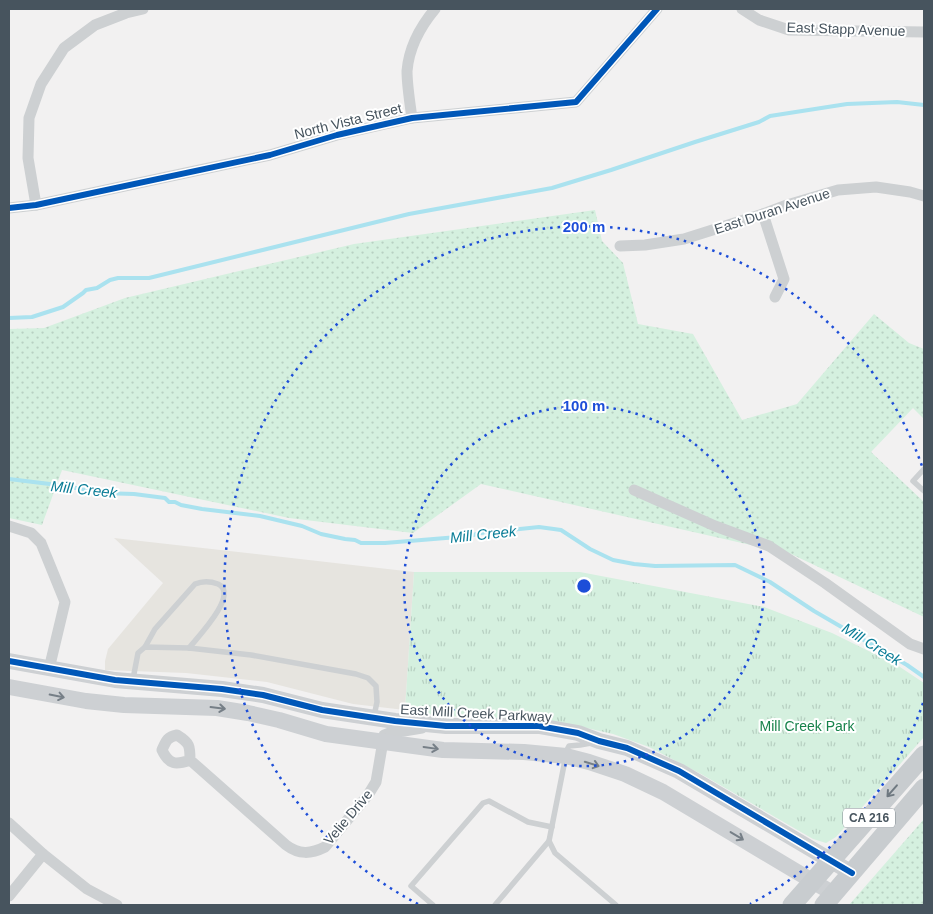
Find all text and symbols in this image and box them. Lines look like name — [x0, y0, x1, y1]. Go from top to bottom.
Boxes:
street label: East Stapp Avenue — [786, 19, 906, 39]
street label: North Vista Street — [293, 100, 404, 142]
street label: East Duran Avenue — [712, 185, 832, 237]
text: 200 m — [563, 218, 605, 235]
text: 100 m — [563, 397, 605, 414]
water label: Mill Creek — [50, 477, 120, 501]
water label: Mill Creek — [449, 522, 519, 546]
centre of rings — [575, 577, 593, 595]
water label: Mill Creek — [839, 619, 906, 670]
one-way arrow — [48, 691, 64, 701]
street label: East Mill Creek Parkway — [400, 701, 552, 725]
one-way arrow — [210, 704, 226, 714]
park label: Mill Creek Park — [760, 718, 855, 734]
one-way arrow — [422, 744, 438, 754]
one-way arrow — [584, 759, 600, 769]
one-way arrow — [886, 785, 898, 798]
street label: Velie Drive — [320, 786, 376, 848]
road number: CA 216 — [843, 808, 895, 828]
one-way arrow — [729, 831, 743, 841]

